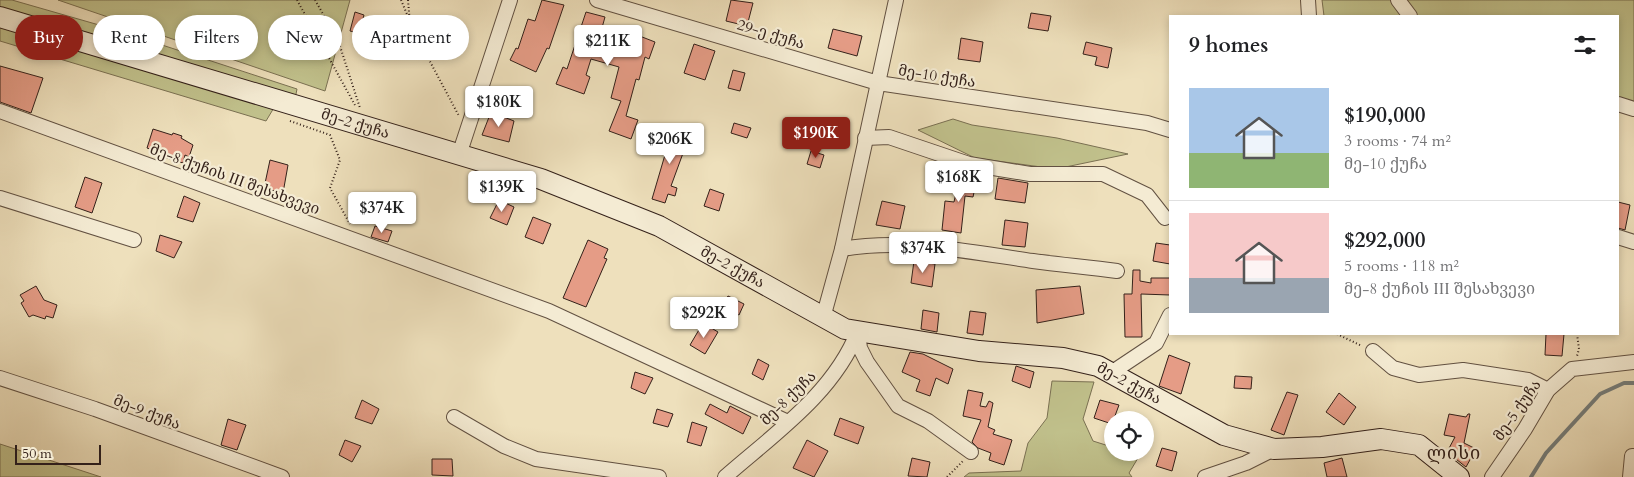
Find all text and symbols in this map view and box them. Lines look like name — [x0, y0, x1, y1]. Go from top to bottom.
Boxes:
street label: 29-ე ქუჩა — [735, 14, 807, 54]
chip: Buy — [15, 15, 83, 60]
chip: Rent — [93, 15, 165, 60]
chip: Filters — [175, 15, 258, 60]
chip: New — [268, 15, 342, 60]
chip: Apartment — [352, 15, 469, 60]
pin: $211K — [573, 24, 643, 67]
text: $211K — [585, 30, 631, 52]
text: 9 homes — [1189, 31, 1268, 60]
icon: filters — [1571, 31, 1599, 59]
street label: მე-10 ქუჩა — [897, 60, 977, 92]
pin: $180K — [464, 86, 534, 128]
text: $180K — [476, 91, 522, 113]
text: $190,000 — [1344, 101, 1425, 130]
street label: მე-2 ქუჩა — [319, 104, 392, 143]
icon: home — [1229, 108, 1289, 168]
pin: $190K — [781, 116, 851, 159]
pin: $206K — [635, 122, 705, 165]
text: $190K — [793, 122, 839, 144]
text: $206K — [647, 128, 693, 150]
text: 3 rooms · 74 m² — [1344, 130, 1451, 152]
street label: მე-8 ქუჩის III შესახვევი — [147, 139, 323, 219]
text: მე-10 ქუჩა — [1344, 153, 1427, 175]
pin: $168K — [924, 160, 994, 203]
text: $168K — [936, 166, 982, 188]
pin: $139K — [467, 170, 537, 213]
text: $139K — [479, 176, 525, 198]
pin: $374K — [347, 192, 417, 234]
text: $374K — [359, 197, 405, 219]
text: $292,000 — [1344, 226, 1425, 255]
pin: $374K — [888, 232, 958, 274]
icon: home — [1229, 233, 1289, 293]
text: $374K — [900, 237, 946, 259]
street label: მე-2 ქუჩა — [697, 241, 768, 293]
text: 5 rooms · 118 m² — [1344, 255, 1459, 277]
text: მე-8 ქუჩის III შესახვევი — [1344, 278, 1535, 300]
pin: $292K — [669, 296, 739, 339]
text: $292K — [681, 302, 727, 324]
street label: მე-2 ქუჩა — [1094, 357, 1165, 409]
street label: მე-8 ქუჩა — [756, 366, 820, 430]
street label: მე-5 ქუჩა — [1489, 375, 1545, 445]
street label: მე-9 ქუჩა — [111, 390, 183, 434]
map controls — [1104, 411, 1154, 461]
button: locate — [1104, 411, 1154, 461]
district label: ლისი — [1427, 441, 1481, 466]
scale bar — [15, 442, 101, 465]
text: 50 m — [22, 444, 52, 463]

